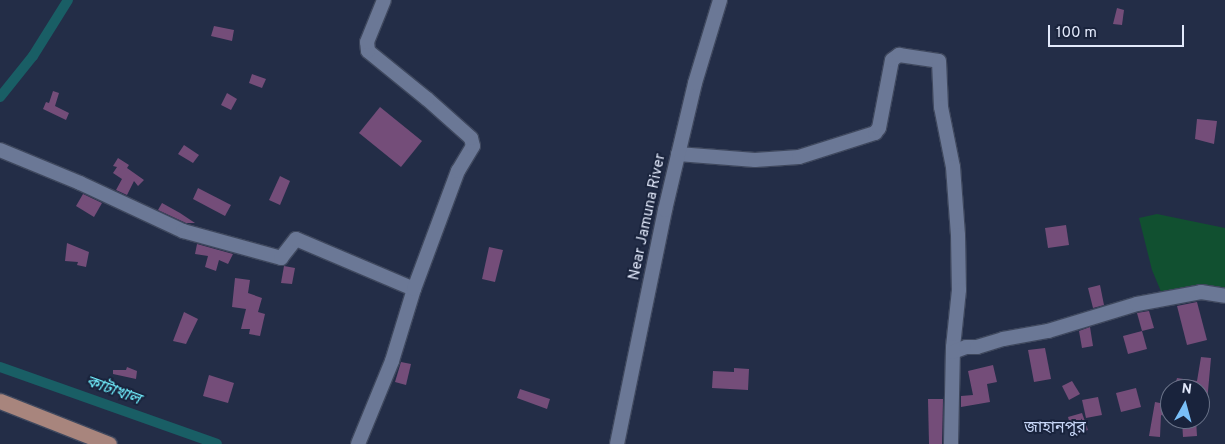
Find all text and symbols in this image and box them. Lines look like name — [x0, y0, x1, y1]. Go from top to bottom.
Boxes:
scale bar — [1050, 15, 1186, 47]
text: 100 m — [1056, 24, 1097, 43]
street label: Near Jamuna River — [626, 152, 670, 282]
water label: কাটাখাল — [83, 372, 143, 410]
north arrow — [1160, 379, 1210, 429]
text: N — [1181, 381, 1193, 399]
district label: জাহানপুর — [1024, 418, 1086, 438]

